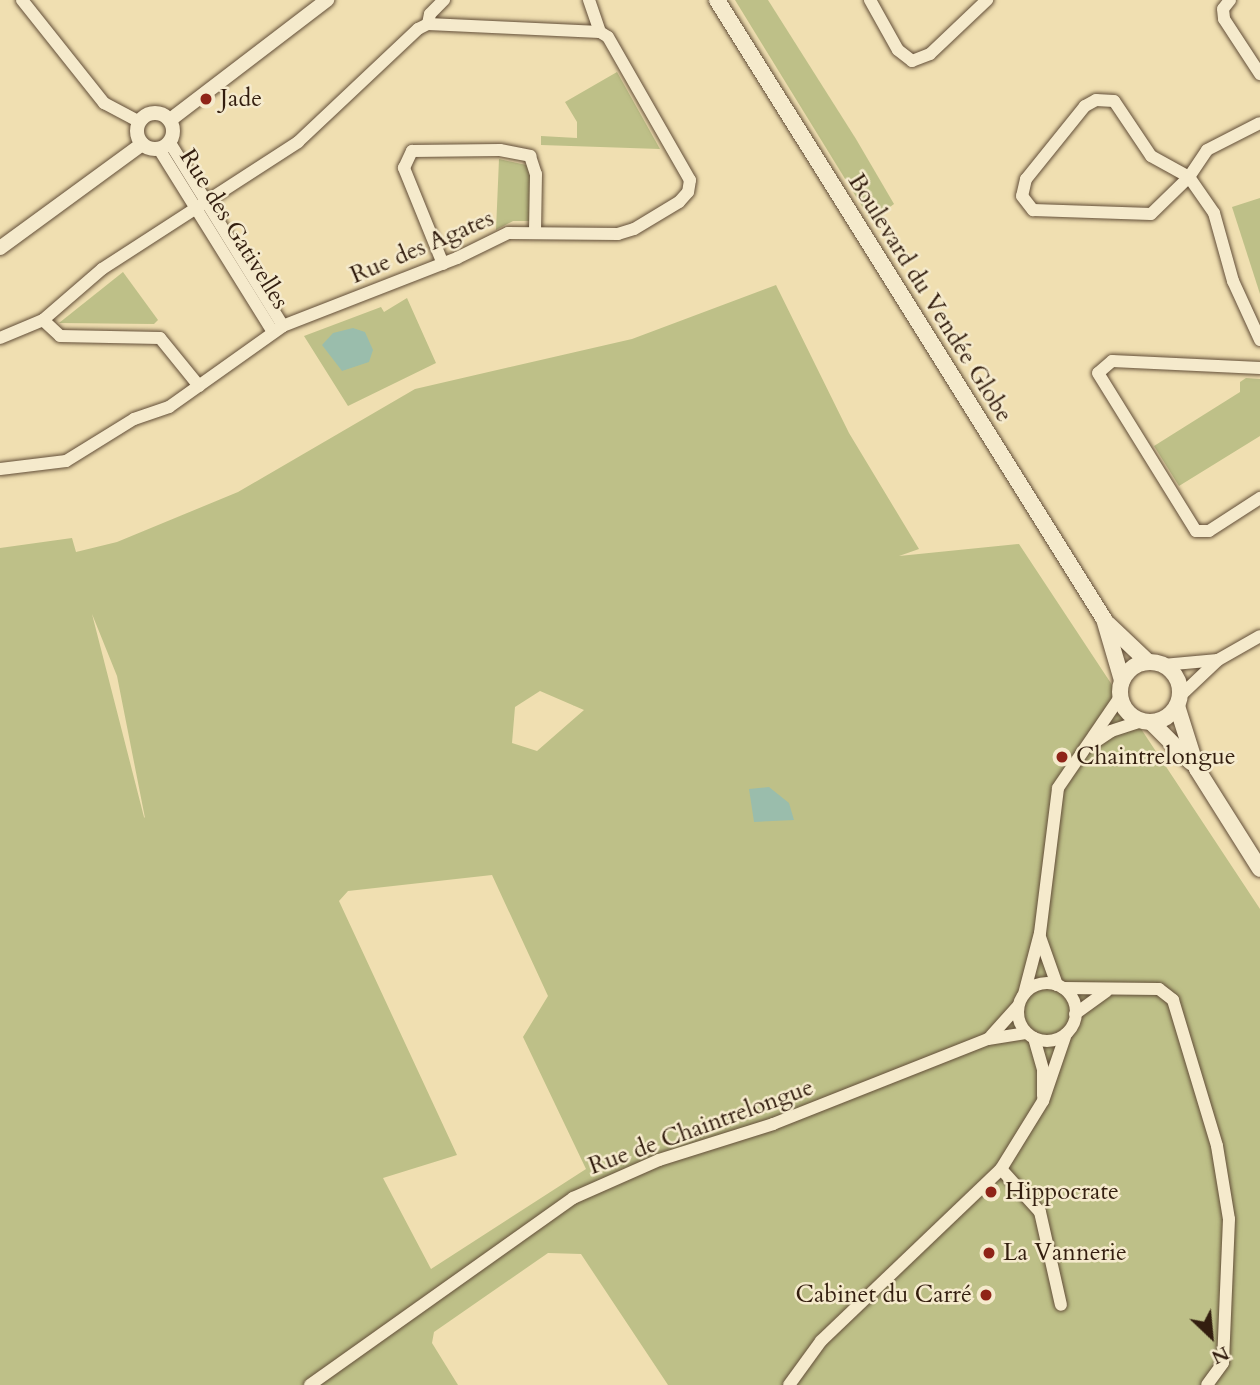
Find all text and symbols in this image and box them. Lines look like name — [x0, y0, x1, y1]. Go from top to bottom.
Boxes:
place label: Jade — [220, 85, 262, 113]
marker: Jade — [198, 91, 214, 107]
street label: Rue des Gativelles — [173, 144, 295, 314]
street label: Boulevard du Vendée Globe — [842, 169, 1018, 427]
street label: Rue des Agates — [346, 204, 498, 290]
place label: Chaintrelongue — [1076, 743, 1236, 771]
marker: Chaintrelongue — [1054, 749, 1070, 765]
street label: Rue de Chaintrelongue — [585, 1073, 817, 1181]
place label: Hippocrate — [1005, 1178, 1119, 1206]
marker: Hippocrate — [983, 1184, 999, 1200]
place label: La Vannerie — [1003, 1239, 1127, 1267]
marker: La Vannerie — [981, 1245, 997, 1261]
place label: Cabinet du Carré — [796, 1281, 972, 1309]
marker: Cabinet du Carré — [978, 1287, 994, 1303]
north arrow — [1176, 1301, 1246, 1371]
text: N — [1207, 1340, 1233, 1370]

